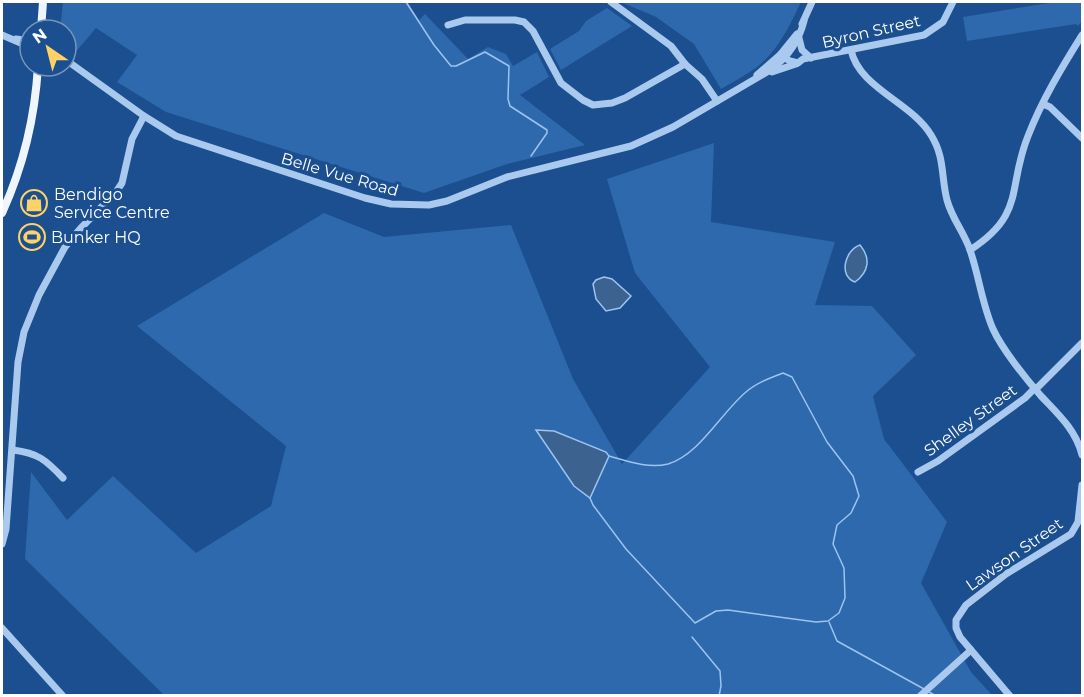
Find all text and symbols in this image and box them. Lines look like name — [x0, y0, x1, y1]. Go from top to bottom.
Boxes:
street label: Byron Street — [820, 11, 923, 52]
north arrow — [18, 18, 78, 78]
text: N — [29, 25, 50, 48]
street label: Belle Vue Road — [279, 149, 401, 200]
place label: Bendigo Service Centre — [54, 185, 170, 222]
shop icon: Bendigo Service Centre — [19, 188, 49, 218]
sports icon: Bunker HQ — [17, 222, 47, 252]
place label: Bunker HQ — [51, 228, 141, 247]
street label: Shelley Street — [920, 380, 1021, 460]
street label: Lawson Street — [962, 514, 1067, 595]

